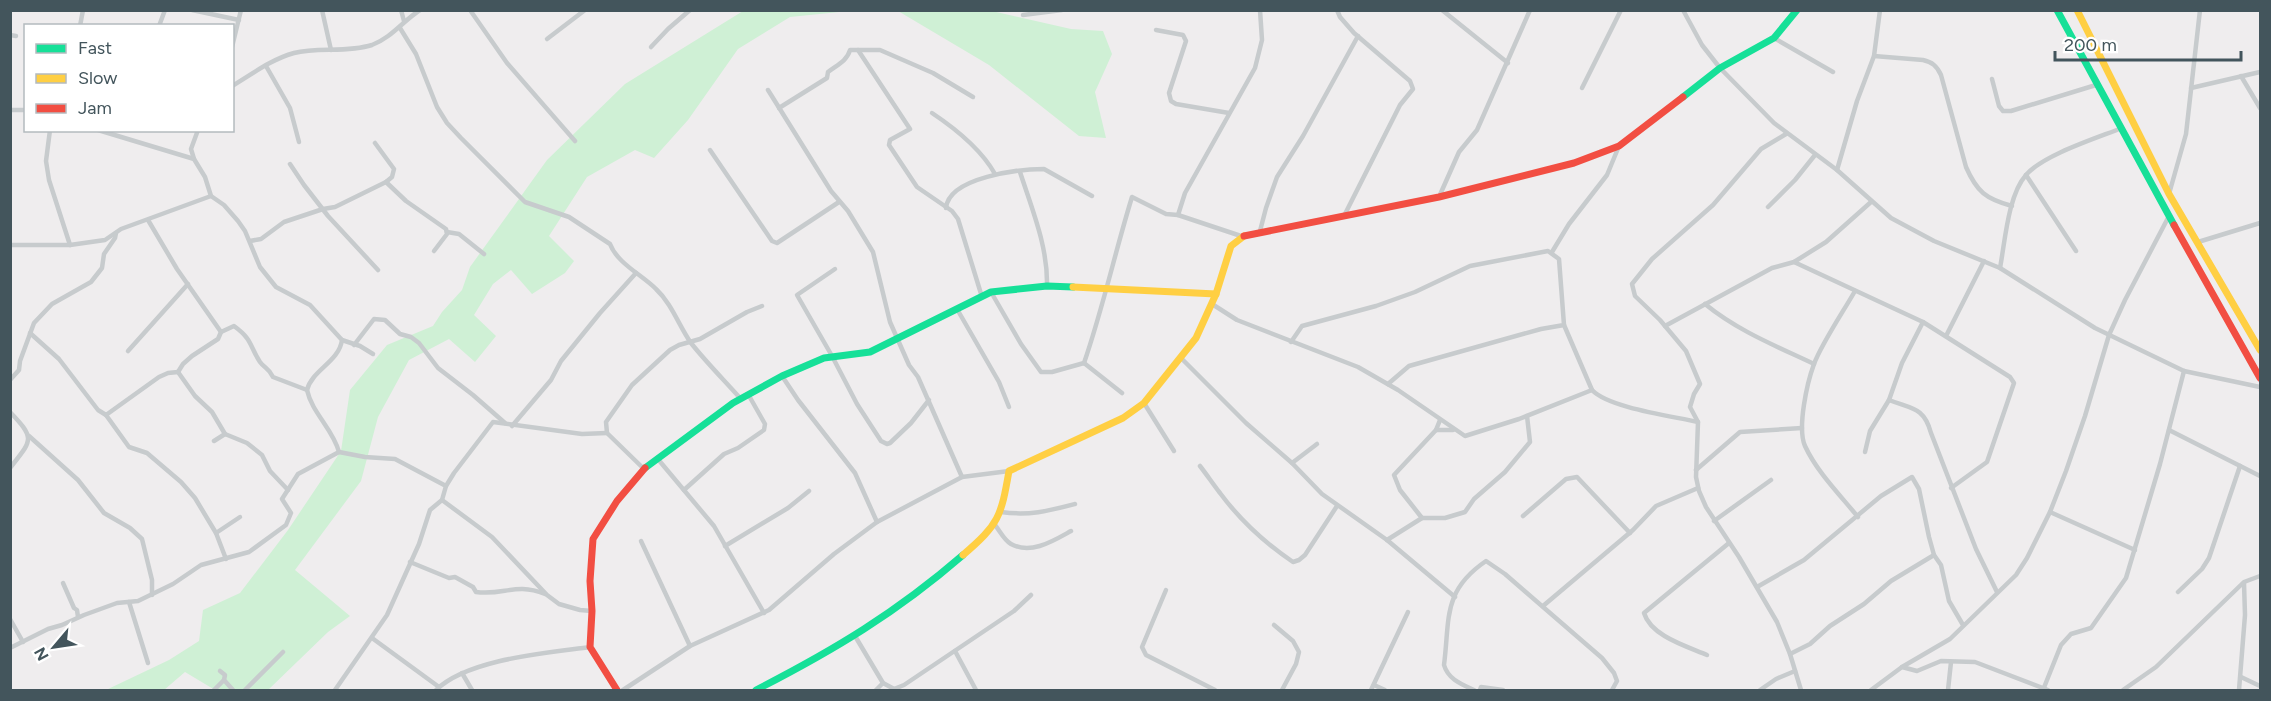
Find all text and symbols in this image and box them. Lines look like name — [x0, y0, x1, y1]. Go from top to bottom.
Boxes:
legend — [24, 24, 234, 132]
scale bar — [2055, 24, 2241, 62]
text: 200 m — [2064, 34, 2117, 56]
text: Fast — [78, 37, 112, 59]
text: Slow — [78, 67, 117, 89]
text: Jam — [78, 97, 112, 119]
north arrow — [24, 617, 84, 677]
text: N — [30, 644, 53, 664]

